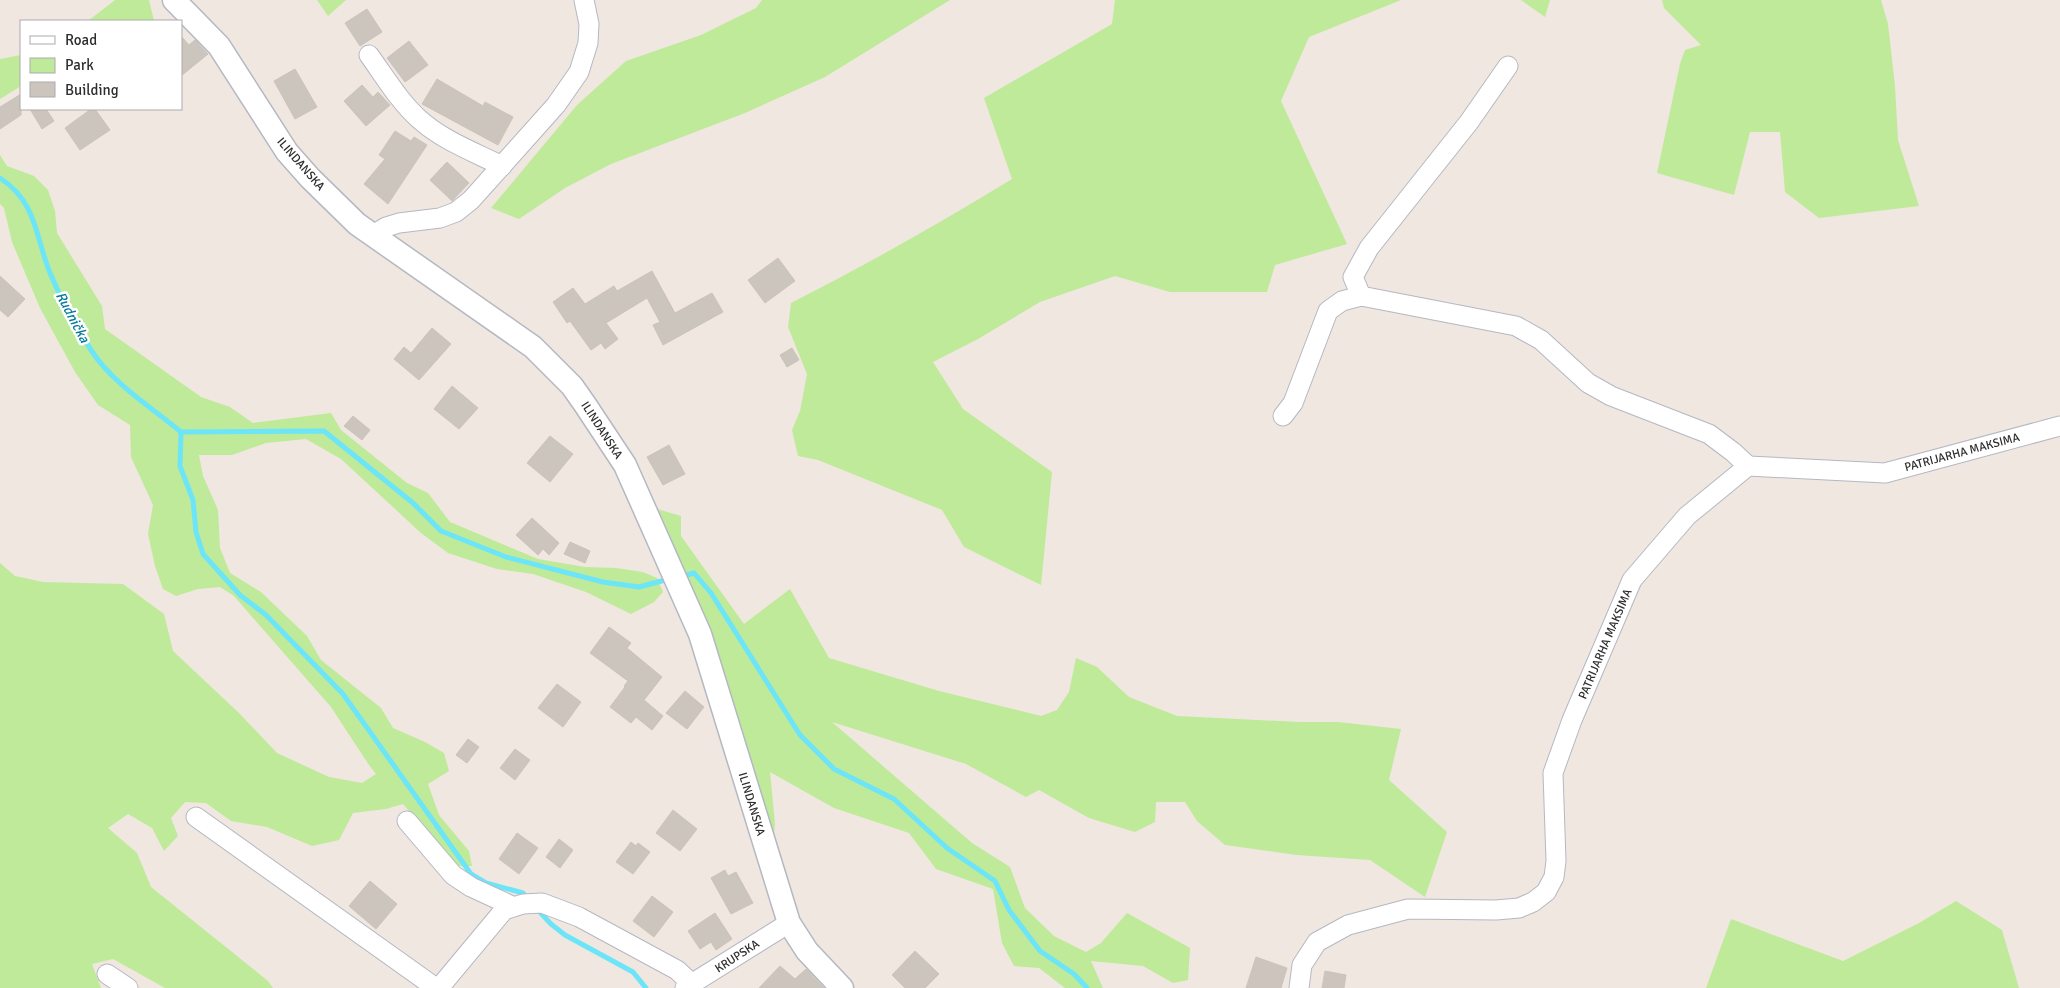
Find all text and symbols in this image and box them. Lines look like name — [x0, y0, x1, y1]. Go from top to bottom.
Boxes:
legend — [20, 20, 182, 110]
text: Road — [65, 31, 97, 49]
text: Park — [65, 56, 94, 74]
text: Building — [65, 81, 119, 99]
street label: ILINDANSKA — [273, 135, 328, 195]
water label: Rudnička — [52, 289, 93, 346]
street label: ILINDANSKA — [577, 399, 626, 462]
street label: PATRIJARHA MAKSIMA — [1903, 430, 2022, 475]
street label: PATRIJARHA MAKSIMA — [1575, 586, 1636, 702]
street label: ILINDANSKA — [735, 771, 768, 838]
street label: KRUPSKA — [712, 936, 763, 976]

